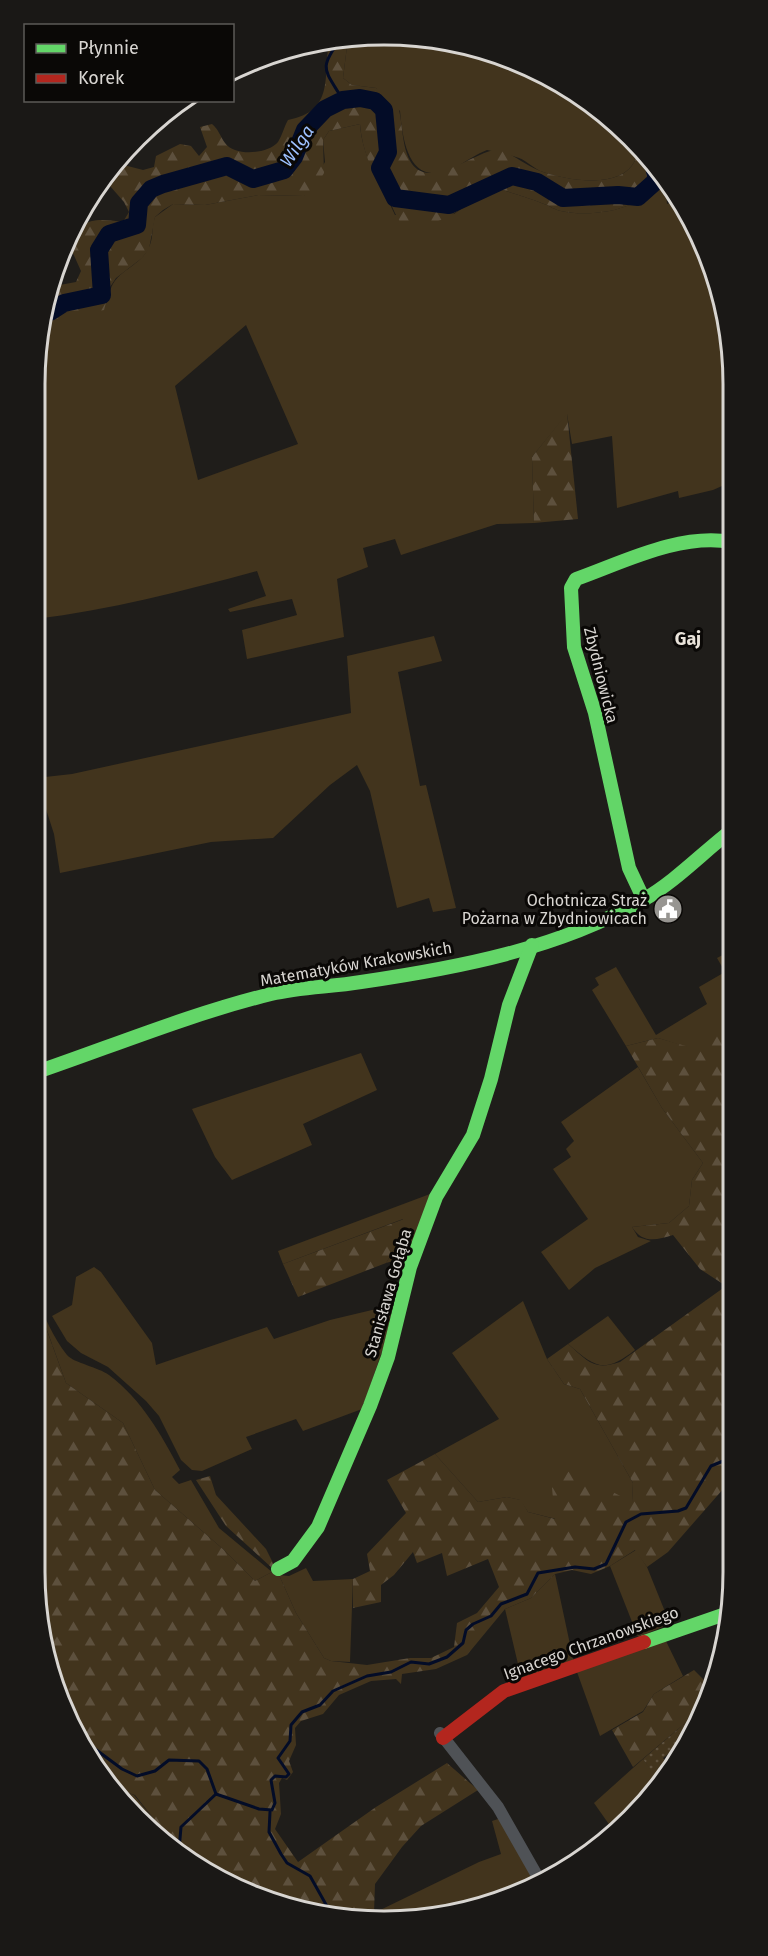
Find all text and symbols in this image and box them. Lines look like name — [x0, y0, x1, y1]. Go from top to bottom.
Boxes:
legend — [24, 24, 234, 102]
text: Płynnie — [78, 37, 139, 59]
text: Korek — [78, 67, 125, 89]
water label: Wilga — [275, 121, 319, 171]
street label: Zbydniowicka — [580, 625, 622, 725]
district label: Gaj — [675, 628, 701, 650]
place label: Ochotnicza Straż Pożarna w Zbydniowicach — [462, 891, 647, 928]
public building icon: Ochotnicza Straż Pożarna w Zbydniowicach — [652, 893, 684, 925]
street label: Matematyków Krakowskich — [259, 938, 453, 990]
street label: Stanisława Gołąba — [361, 1226, 416, 1360]
street label: Ignacego Chrzanowskiego — [501, 1602, 681, 1684]

